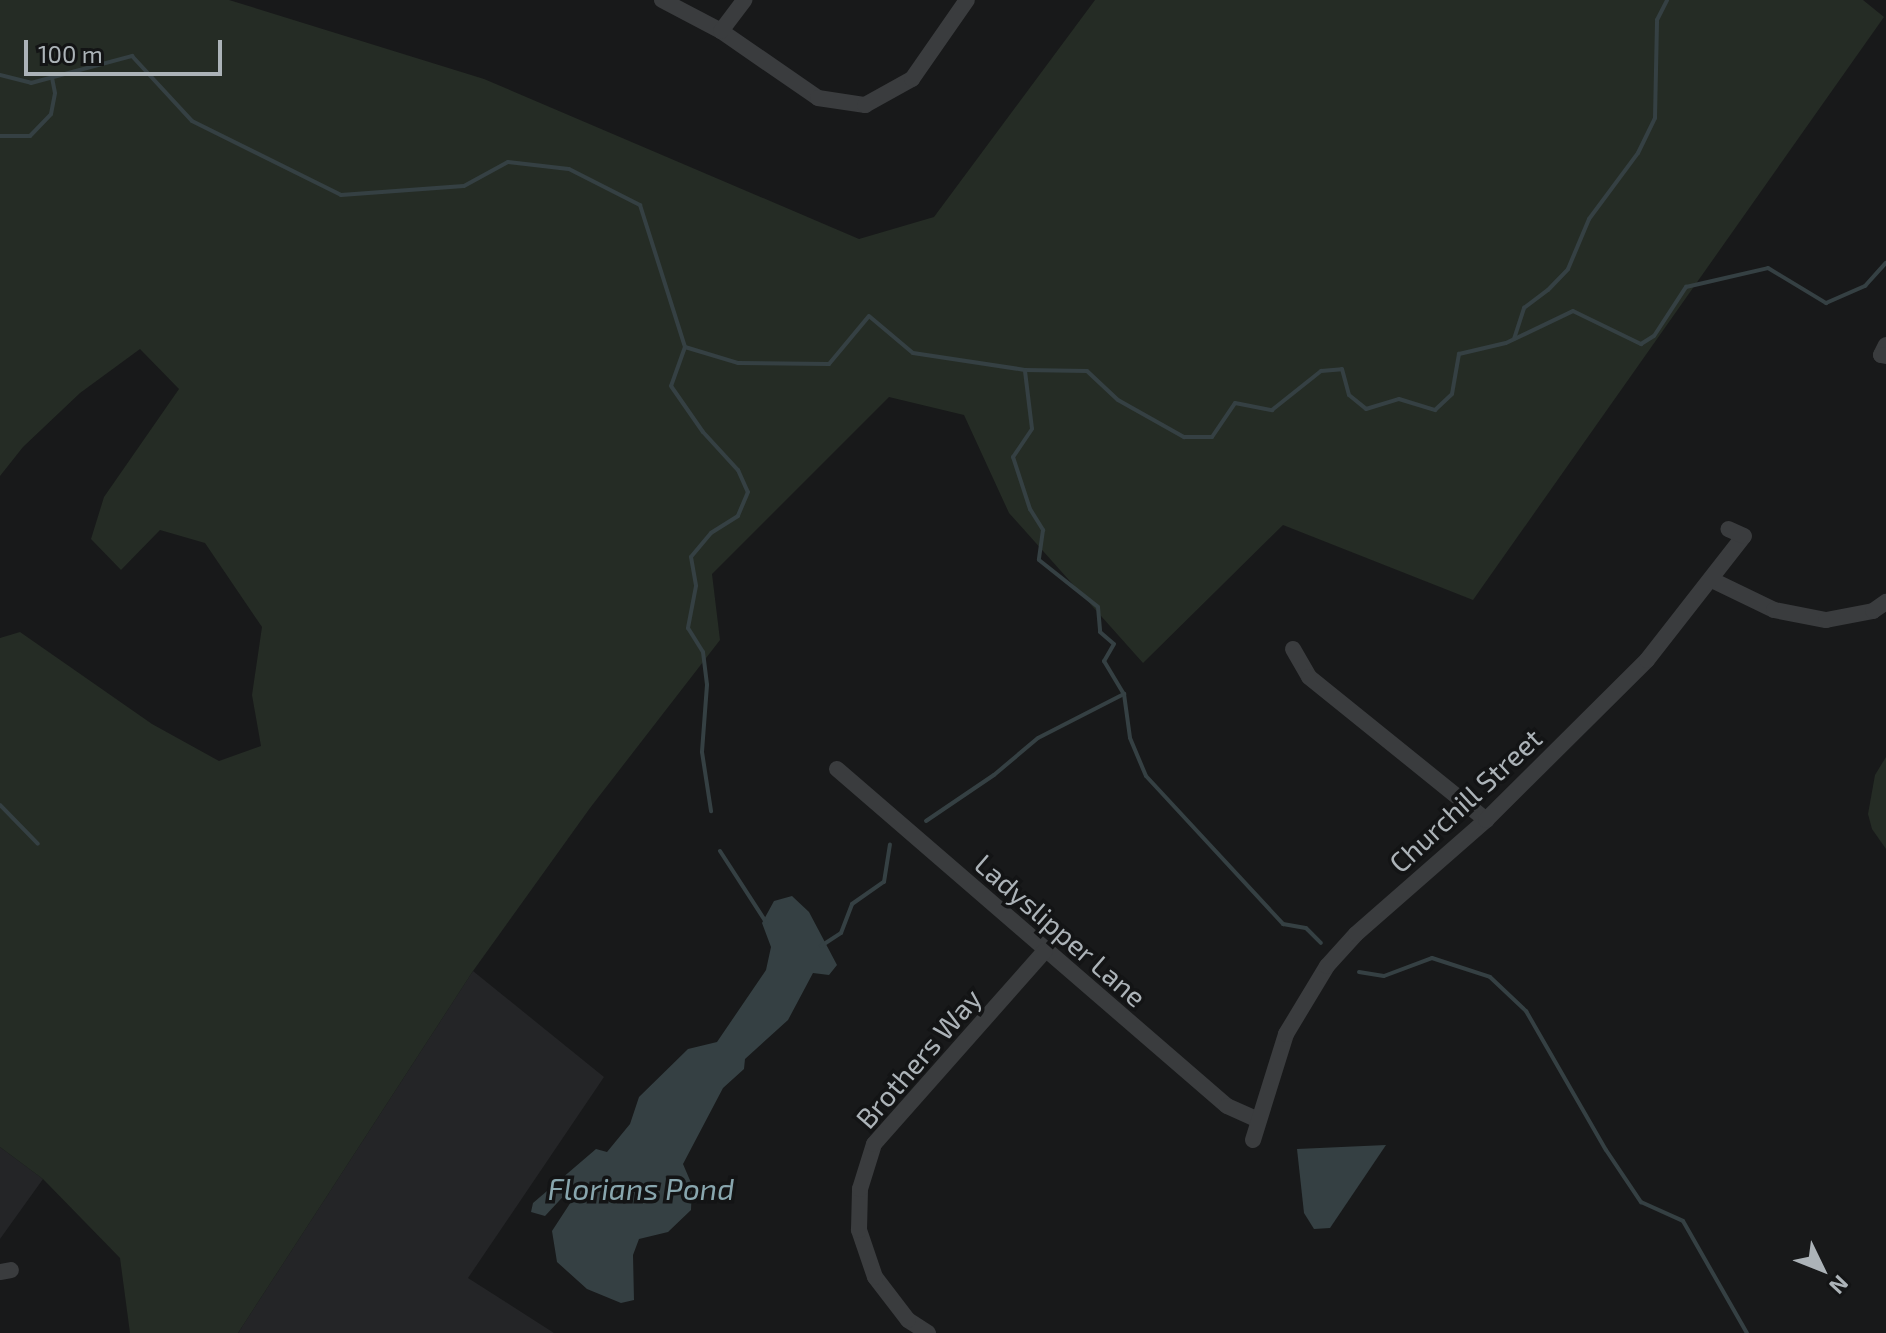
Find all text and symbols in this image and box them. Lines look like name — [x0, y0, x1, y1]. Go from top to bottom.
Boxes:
scale bar — [28, 24, 226, 74]
text: 100 m — [38, 39, 103, 68]
street label: Churchill Street — [1382, 721, 1548, 879]
street label: Ladyslipper Lane — [968, 846, 1154, 1014]
street label: Brothers Way — [848, 981, 988, 1135]
water label: Florians Pond — [548, 1170, 734, 1206]
north arrow — [1782, 1229, 1862, 1309]
text: N — [1825, 1271, 1854, 1300]

